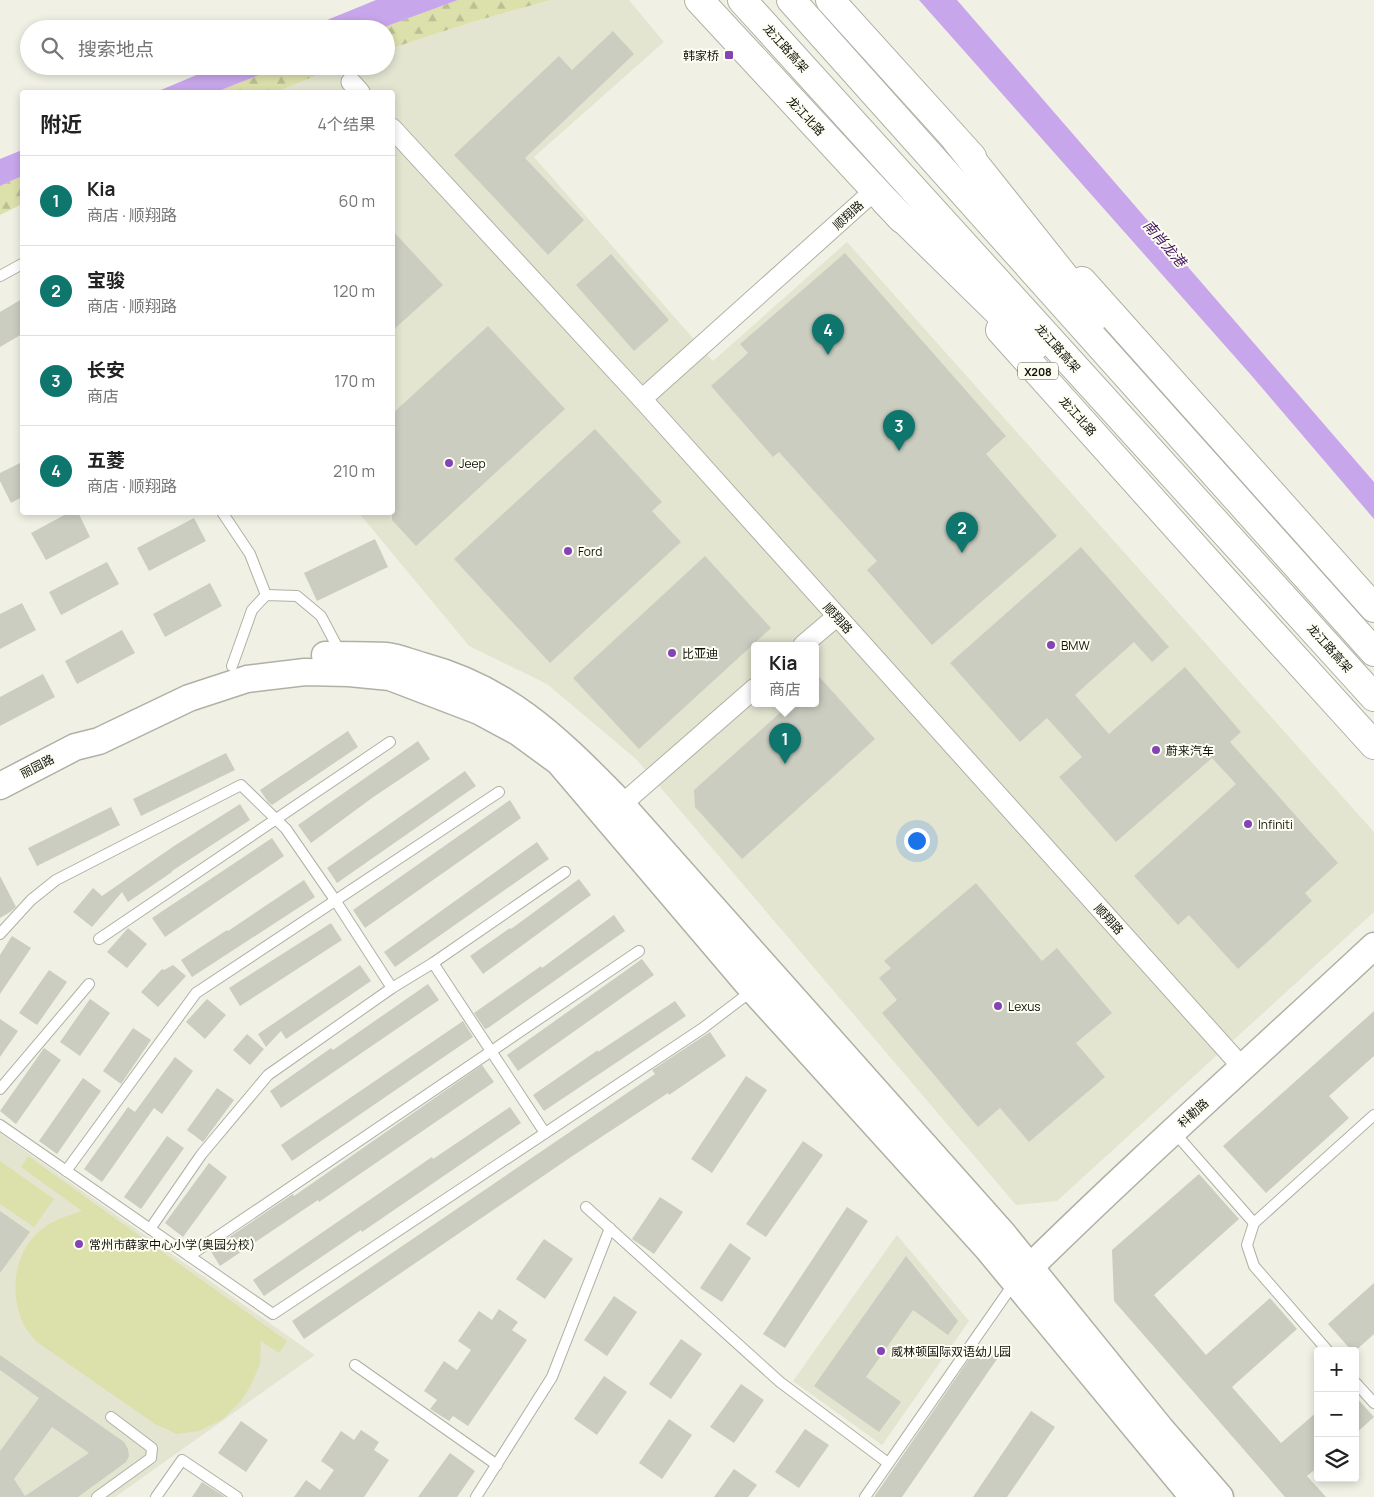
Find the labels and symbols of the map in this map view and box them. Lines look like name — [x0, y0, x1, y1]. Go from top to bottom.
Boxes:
street label: 龙江路高架 — [760, 20, 812, 76]
place label: 韩家桥 — [683, 47, 719, 64]
marker: 韩家桥 — [723, 49, 735, 61]
street label: 龙江北路 — [783, 93, 829, 139]
street label: 顺翔路 — [829, 197, 867, 233]
water label: 南肖龙港 — [1139, 216, 1192, 272]
pin: 4 — [812, 314, 844, 355]
street label: 龙江路高架 — [1032, 320, 1084, 376]
road number: X208 — [1018, 362, 1058, 380]
street label: 龙江北路 — [1056, 392, 1100, 440]
pin: 3 — [883, 410, 915, 451]
place label: Jeep — [459, 455, 486, 472]
marker: Jeep — [443, 457, 455, 469]
pin: 2 — [946, 512, 978, 553]
place label: Ford — [578, 543, 602, 560]
marker: Ford — [562, 545, 574, 557]
street label: 顺翔路 — [820, 599, 856, 637]
street label: 龙江路高架 — [1304, 620, 1356, 676]
place label: BMW — [1061, 637, 1090, 654]
marker: BMW — [1045, 639, 1057, 651]
place label: 比亚迪 — [682, 645, 718, 662]
marker: 比亚迪 — [666, 647, 678, 659]
pin: 1 — [769, 723, 801, 764]
place label: 蔚来汽车 — [1166, 742, 1214, 759]
marker: 蔚来汽车 — [1150, 744, 1162, 756]
street label: 丽园路 — [17, 750, 57, 782]
place label: Infiniti — [1258, 816, 1293, 833]
marker: Infiniti — [1242, 818, 1254, 830]
your location — [904, 828, 930, 854]
street label: 顺翔路 — [1091, 900, 1127, 938]
place label: Lexus — [1008, 998, 1041, 1015]
marker: Lexus — [992, 1000, 1004, 1012]
street label: 科勒路 — [1174, 1095, 1212, 1131]
place label: 常州市薛家中心小学(奥园分校) — [89, 1236, 255, 1253]
marker: 常州市薛家中心小学(奥园分校) — [73, 1238, 85, 1250]
place label: 威林顿国际双语幼儿园 — [891, 1343, 1011, 1360]
marker: 威林顿国际双语幼儿园 — [875, 1345, 887, 1357]

